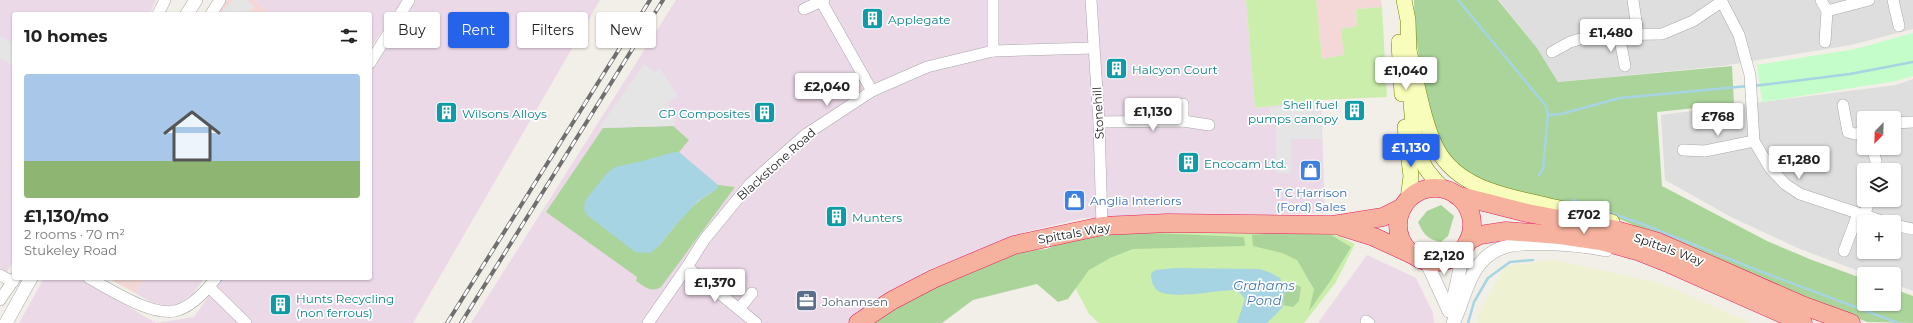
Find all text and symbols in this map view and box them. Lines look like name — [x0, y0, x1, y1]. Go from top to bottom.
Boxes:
building icon: Applegate — [859, 6, 885, 32]
chip: Buy — [384, 12, 440, 48]
chip: Rent — [448, 12, 509, 48]
chip: Filters — [517, 12, 588, 48]
chip: New — [596, 12, 656, 48]
place label: Applegate — [888, 12, 951, 27]
pin: £1,480 — [1578, 19, 1644, 53]
text: £1,480 — [1589, 24, 1633, 40]
icon: filters — [338, 25, 360, 47]
text: 10 homes — [24, 26, 108, 46]
building icon: Halcyon Court — [1103, 56, 1129, 82]
pin: £1,040 — [1373, 57, 1439, 91]
place label: Halcyon Court — [1132, 62, 1218, 77]
text: £1,040 — [1384, 62, 1428, 78]
pin: £2,040 — [794, 73, 860, 107]
text: £2,040 — [804, 78, 850, 94]
street label: Stonehill — [1089, 86, 1107, 140]
place label: Shell fuel pumps canopy — [1248, 97, 1338, 126]
pin: £1,130 — [1120, 98, 1186, 132]
building icon: Shell fuel pumps canopy — [1341, 98, 1367, 124]
icon: home — [156, 100, 228, 172]
building icon: Wilsons Alloys — [434, 100, 460, 126]
building icon: CP Composites — [752, 100, 778, 126]
text: £1,130 — [1134, 103, 1172, 119]
pin: £768 — [1694, 103, 1742, 137]
place label: Wilsons Alloys — [462, 106, 547, 121]
place label: CP Composites — [659, 106, 750, 121]
text: £768 — [1701, 108, 1735, 124]
north arrow — [1857, 111, 1901, 155]
map controls — [1857, 111, 1901, 311]
street label: Blackstone Road — [733, 125, 819, 203]
pin: £1,130 — [1378, 134, 1444, 168]
text: £1,130 — [1392, 139, 1430, 155]
pin: £1,280 — [1766, 146, 1832, 180]
building icon: Encocam Ltd. — [1176, 150, 1202, 176]
text: £1,280 — [1778, 151, 1820, 167]
place label: Encocam Ltd. — [1204, 156, 1286, 171]
shop icon: T C Harrison (Ford) Sales — [1298, 158, 1324, 184]
button: layers — [1857, 163, 1901, 207]
place label: T C Harrison (Ford) Sales — [1275, 185, 1347, 214]
shop icon: Anglia Interiors — [1062, 187, 1088, 213]
place label: Anglia Interiors — [1090, 193, 1182, 208]
pin: £702 — [1560, 201, 1608, 235]
building icon: Munters — [824, 204, 850, 230]
text: £1,130/mo — [24, 206, 109, 226]
text: £702 — [1568, 206, 1600, 222]
place label: Munters — [852, 210, 902, 225]
button: + — [1857, 215, 1901, 259]
street label: Spittals Way — [1037, 219, 1112, 247]
text: 2 rooms · 70 m² — [24, 226, 125, 242]
street label: Spittals Way — [1632, 229, 1706, 269]
text: Stukeley Road — [24, 242, 117, 258]
pin: £2,120 — [1411, 242, 1477, 276]
text: £2,120 — [1423, 247, 1465, 263]
button: − — [1857, 267, 1901, 311]
pin: £1,370 — [682, 269, 748, 303]
text: £1,370 — [694, 274, 736, 290]
water label: Grahams Pond — [1233, 277, 1295, 308]
office icon: Johannsen — [794, 288, 820, 314]
place label: Hunts Recycling (non ferrous) — [296, 291, 394, 320]
building icon: Hunts Recycling (non ferrous) — [268, 292, 294, 318]
place label: Johannsen — [821, 294, 888, 309]

